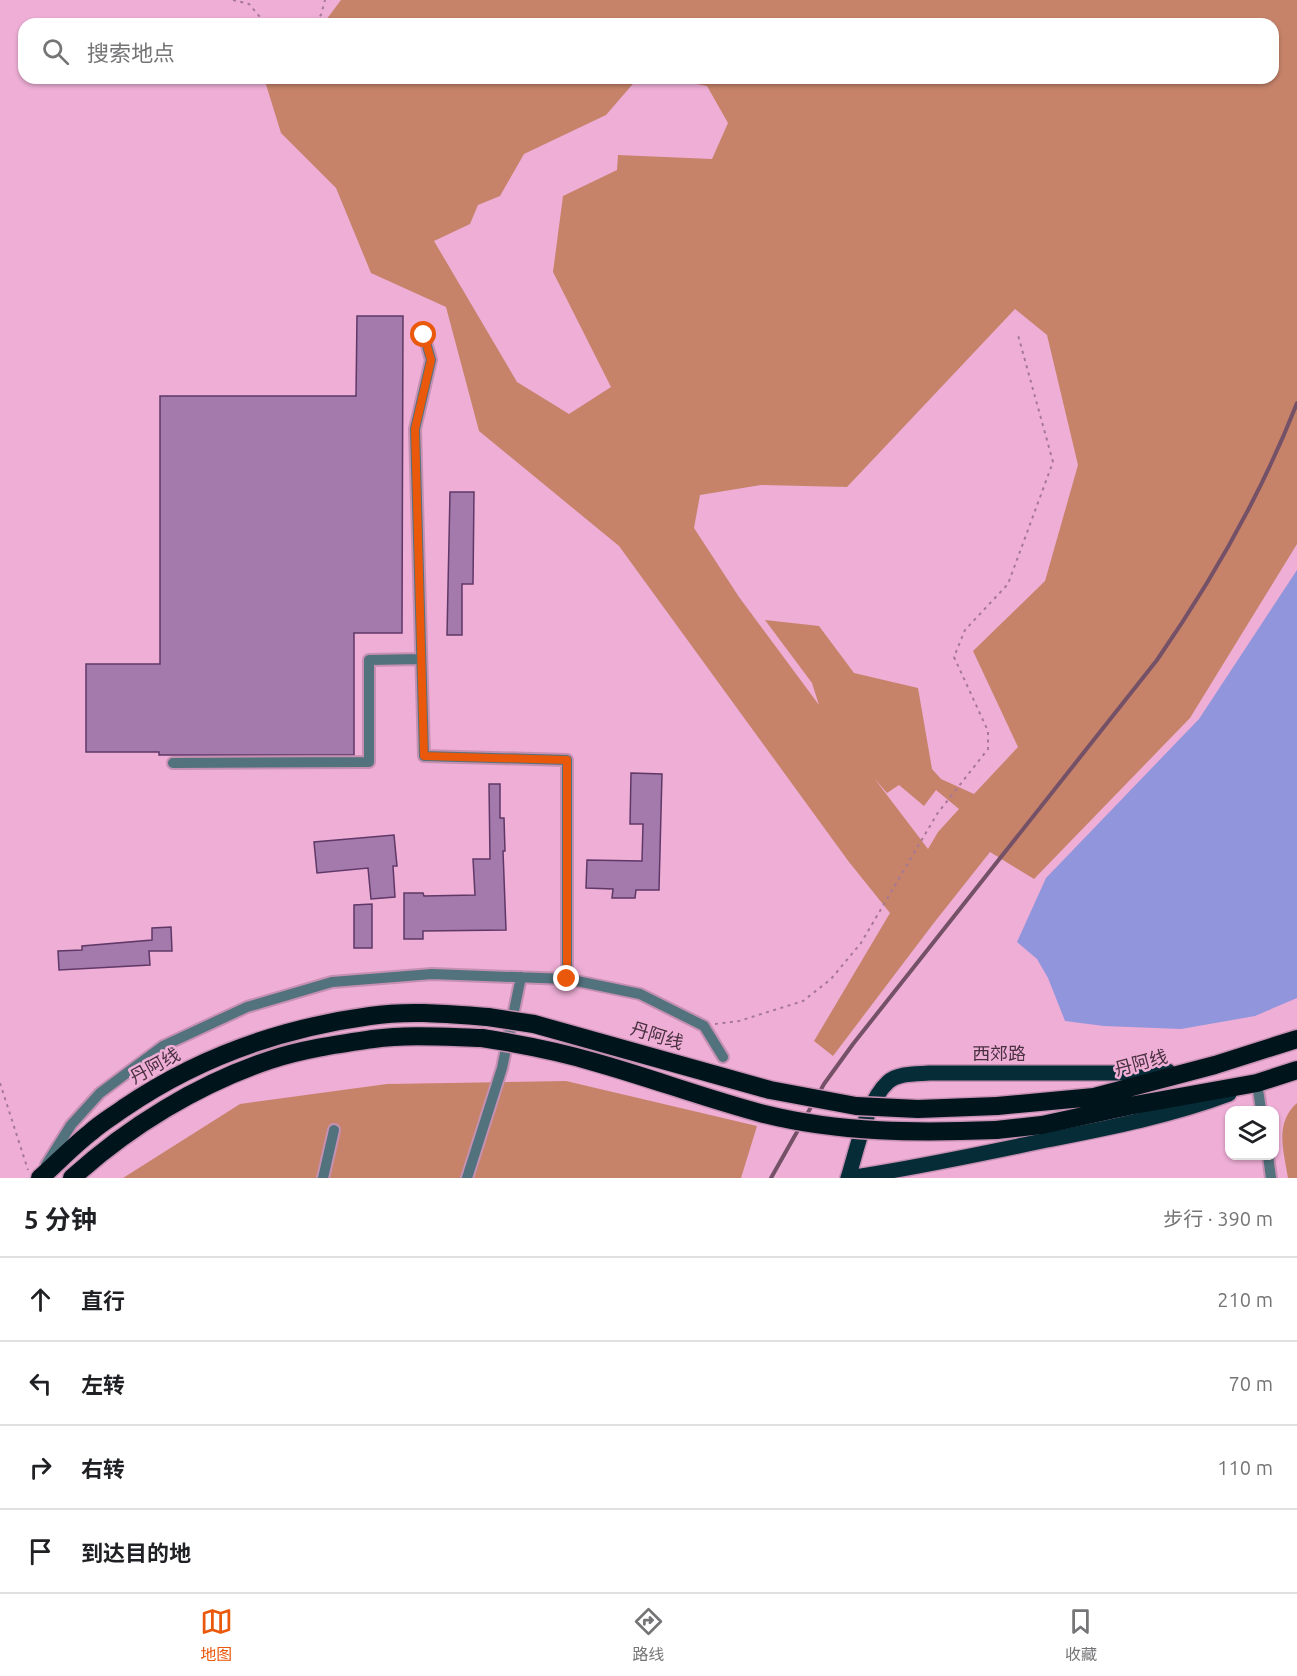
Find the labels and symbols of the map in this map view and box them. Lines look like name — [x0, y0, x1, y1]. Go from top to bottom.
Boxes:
route start — [410, 321, 436, 347]
route end — [553, 965, 579, 991]
street label: 丹阿线 — [629, 1018, 686, 1053]
street label: 丹阿线 — [126, 1043, 183, 1087]
street label: 西郊路 — [972, 1043, 1026, 1063]
street label: 丹阿线 — [1112, 1045, 1169, 1079]

